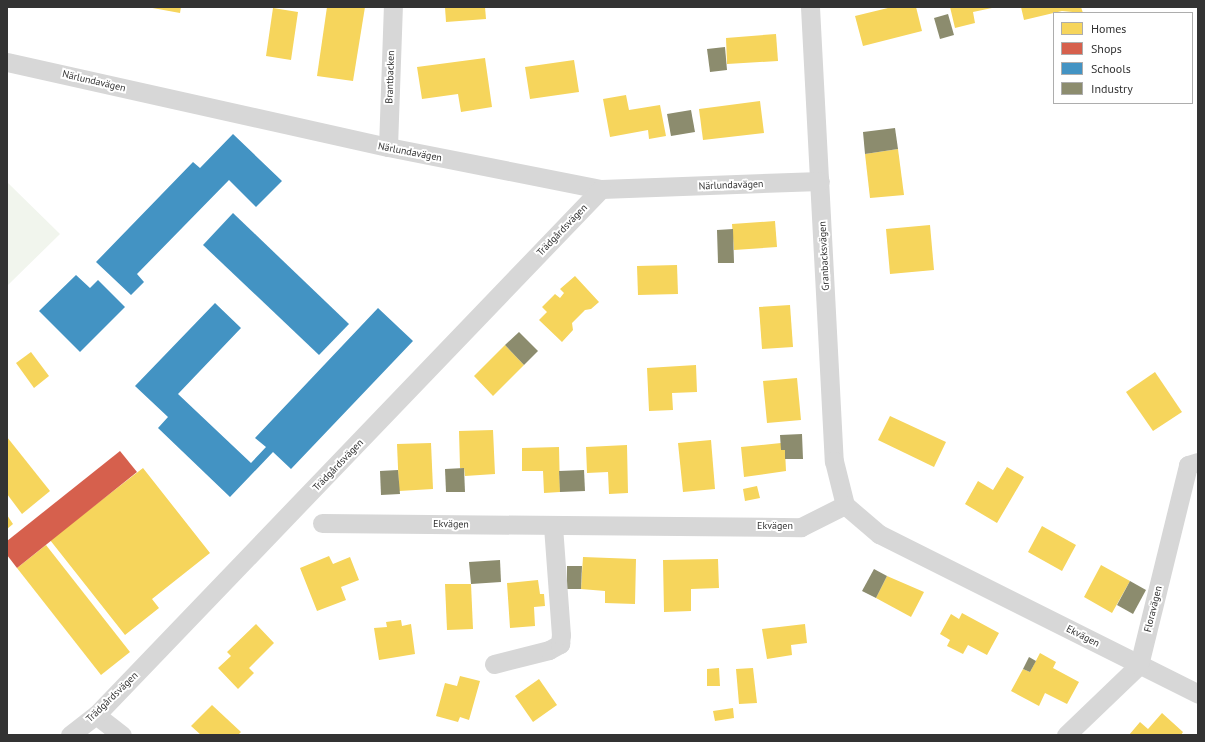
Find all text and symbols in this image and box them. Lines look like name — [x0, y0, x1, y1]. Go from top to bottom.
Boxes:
legend — [1053, 12, 1193, 104]
text: Homes — [1091, 21, 1126, 36]
text: Shops — [1091, 41, 1122, 56]
street label: Brantbacken — [383, 50, 397, 104]
text: Schools — [1091, 61, 1131, 76]
street label: Närlundavägen — [61, 68, 127, 94]
text: Industry — [1091, 81, 1133, 96]
street label: Närlundavägen — [377, 140, 443, 164]
street label: Närlundavägen — [698, 178, 764, 192]
street label: Trädgårdsvägen — [534, 202, 590, 258]
street label: Granbacksvägen — [816, 221, 832, 291]
street label: Trädgårdsvägen — [310, 437, 366, 493]
street label: Ekvägen — [433, 518, 469, 530]
street label: Ekvägen — [757, 520, 793, 532]
street label: Floravägen — [1141, 584, 1165, 634]
street label: Ekvägen — [1064, 623, 1102, 649]
street label: Trädgårdsvägen — [84, 669, 140, 725]

